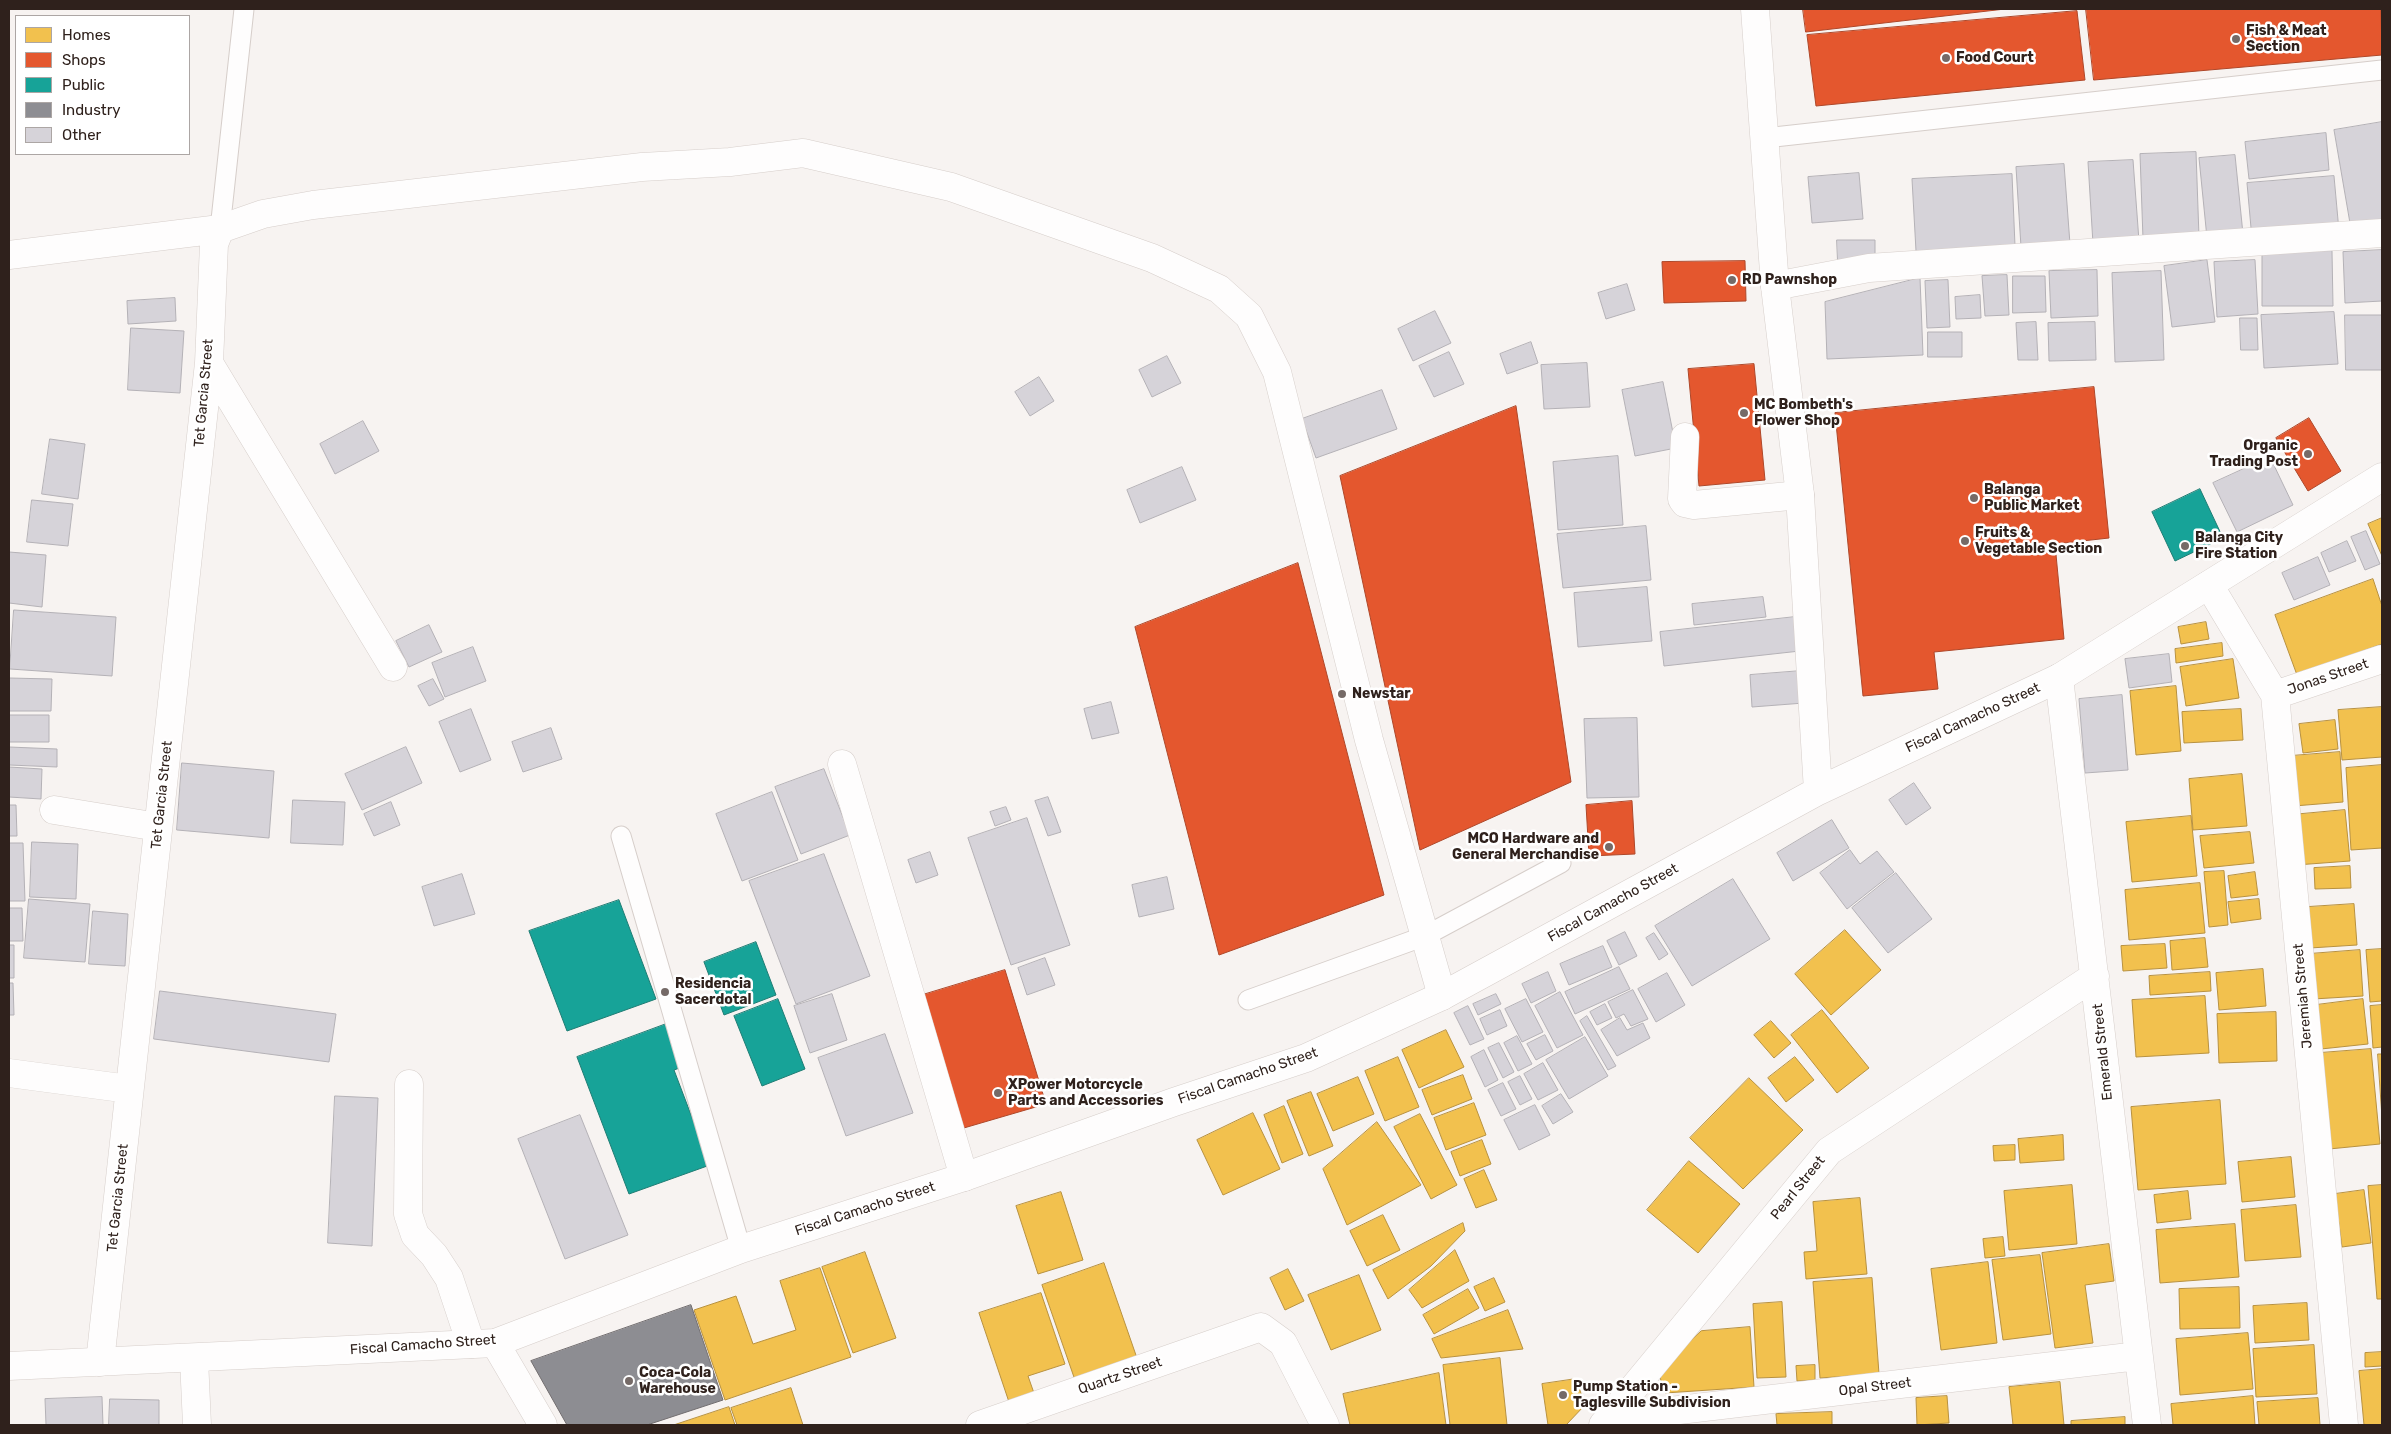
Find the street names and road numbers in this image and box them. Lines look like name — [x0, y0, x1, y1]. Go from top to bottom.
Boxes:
street label: Tet Garcia Street — [191, 338, 217, 448]
street label: Jonas Street — [2285, 655, 2371, 699]
street label: Fiscal Camacho Street — [1903, 679, 2043, 757]
street label: Tet Garcia Street — [148, 740, 176, 850]
street label: Fiscal Camacho Street — [1545, 860, 1681, 946]
street label: Jeremiah Street — [2290, 943, 2316, 1049]
street label: Emerald Street — [2090, 1003, 2116, 1101]
street label: Fiscal Camacho Street — [1176, 1044, 1320, 1108]
street label: Tet Garcia Street — [104, 1143, 132, 1253]
street label: Pearl Street — [1767, 1153, 1829, 1223]
street label: Fiscal Camacho Street — [793, 1178, 937, 1240]
street label: Fiscal Camacho Street — [349, 1332, 497, 1358]
street label: Quartz Street — [1076, 1354, 1164, 1398]
street label: Opal Street — [1838, 1374, 1912, 1400]

